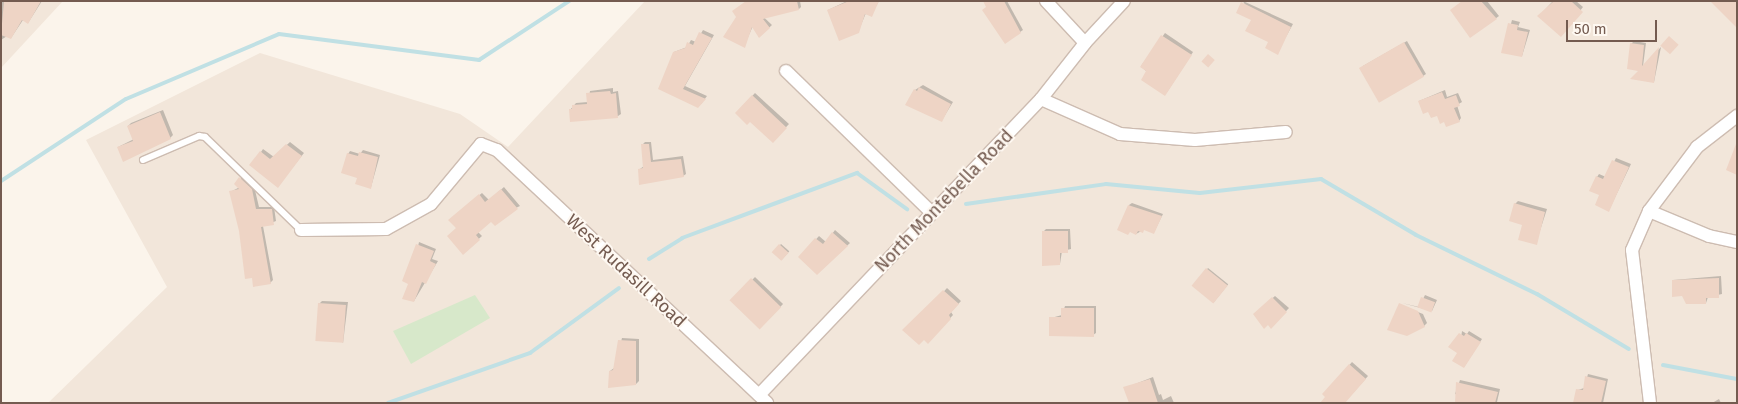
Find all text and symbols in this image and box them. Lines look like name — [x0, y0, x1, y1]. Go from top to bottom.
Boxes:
scale bar — [1568, 10, 1659, 42]
text: 50 m — [1574, 20, 1607, 38]
street label: North Montebella Road — [870, 125, 1018, 277]
street label: West Rudasill Road — [562, 210, 690, 332]

